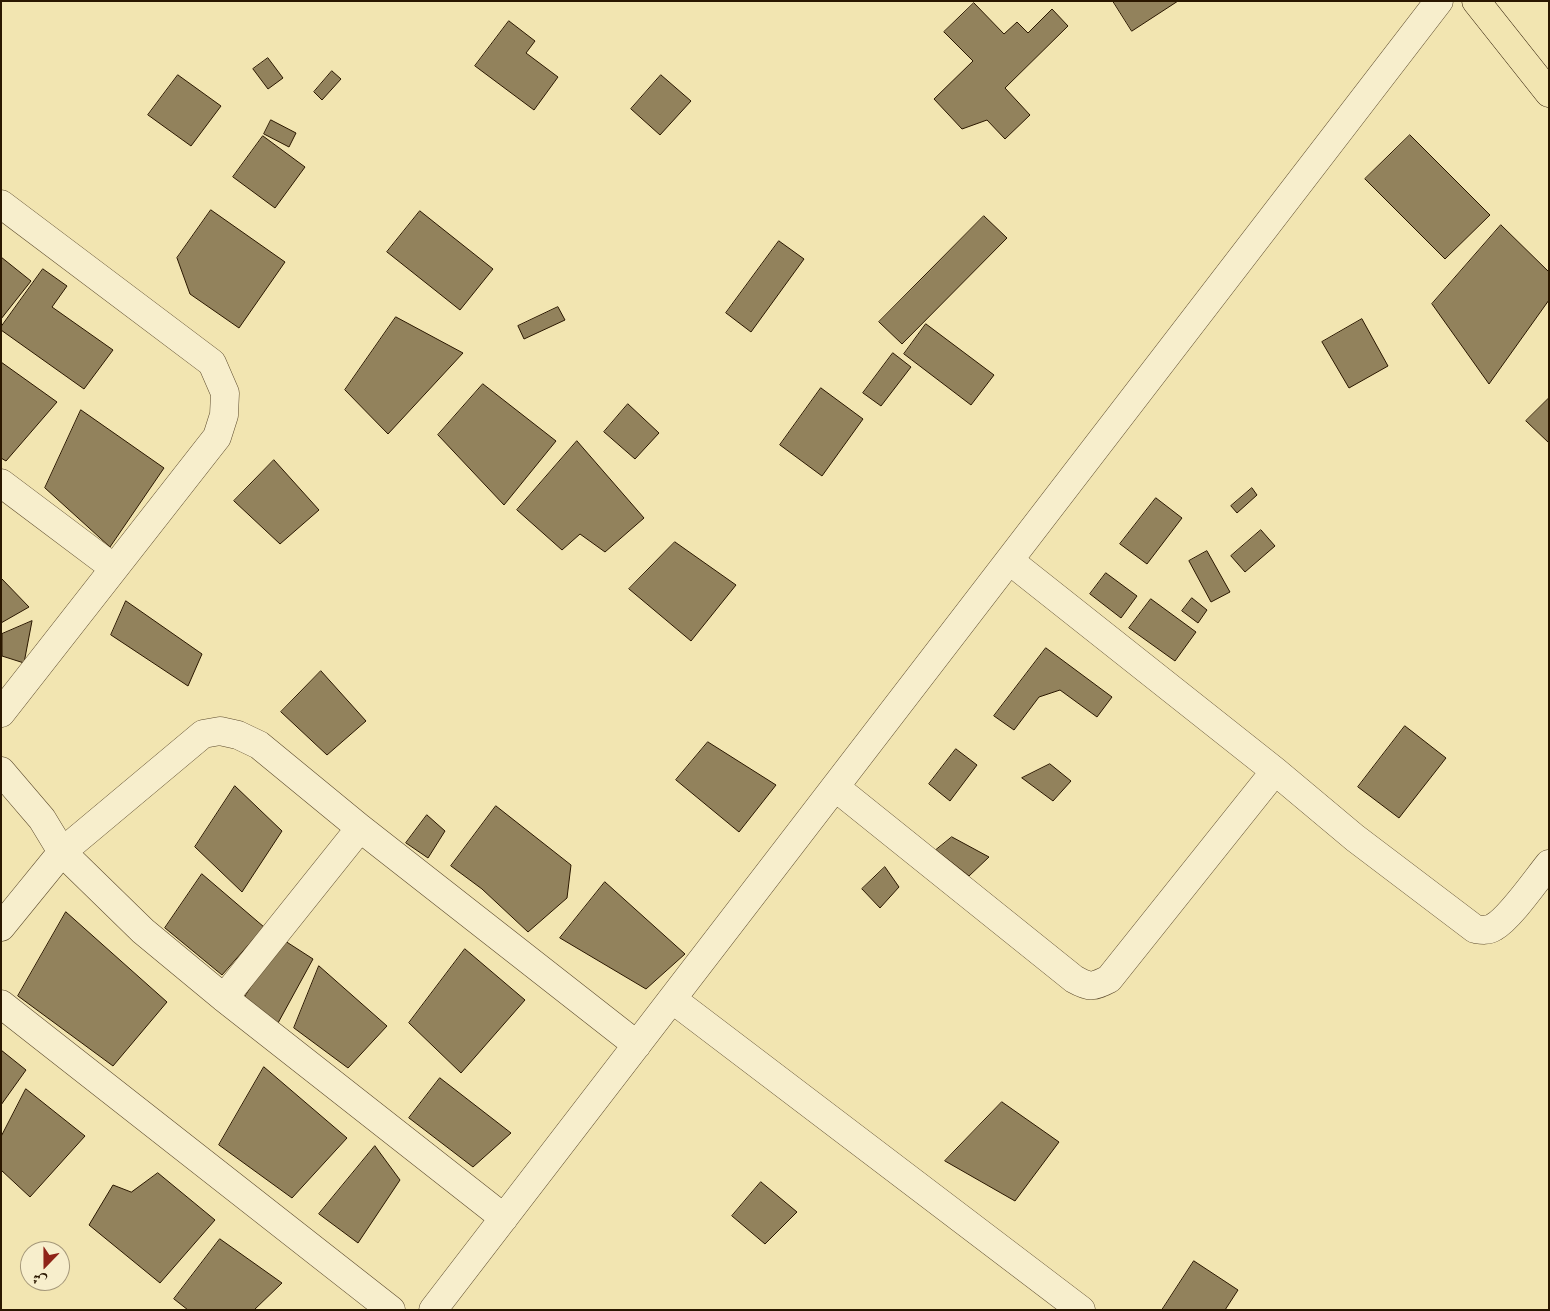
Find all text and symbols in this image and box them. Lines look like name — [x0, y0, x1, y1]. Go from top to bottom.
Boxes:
north arrow — [20, 1241, 70, 1291]
text: ش — [30, 1268, 50, 1290]

